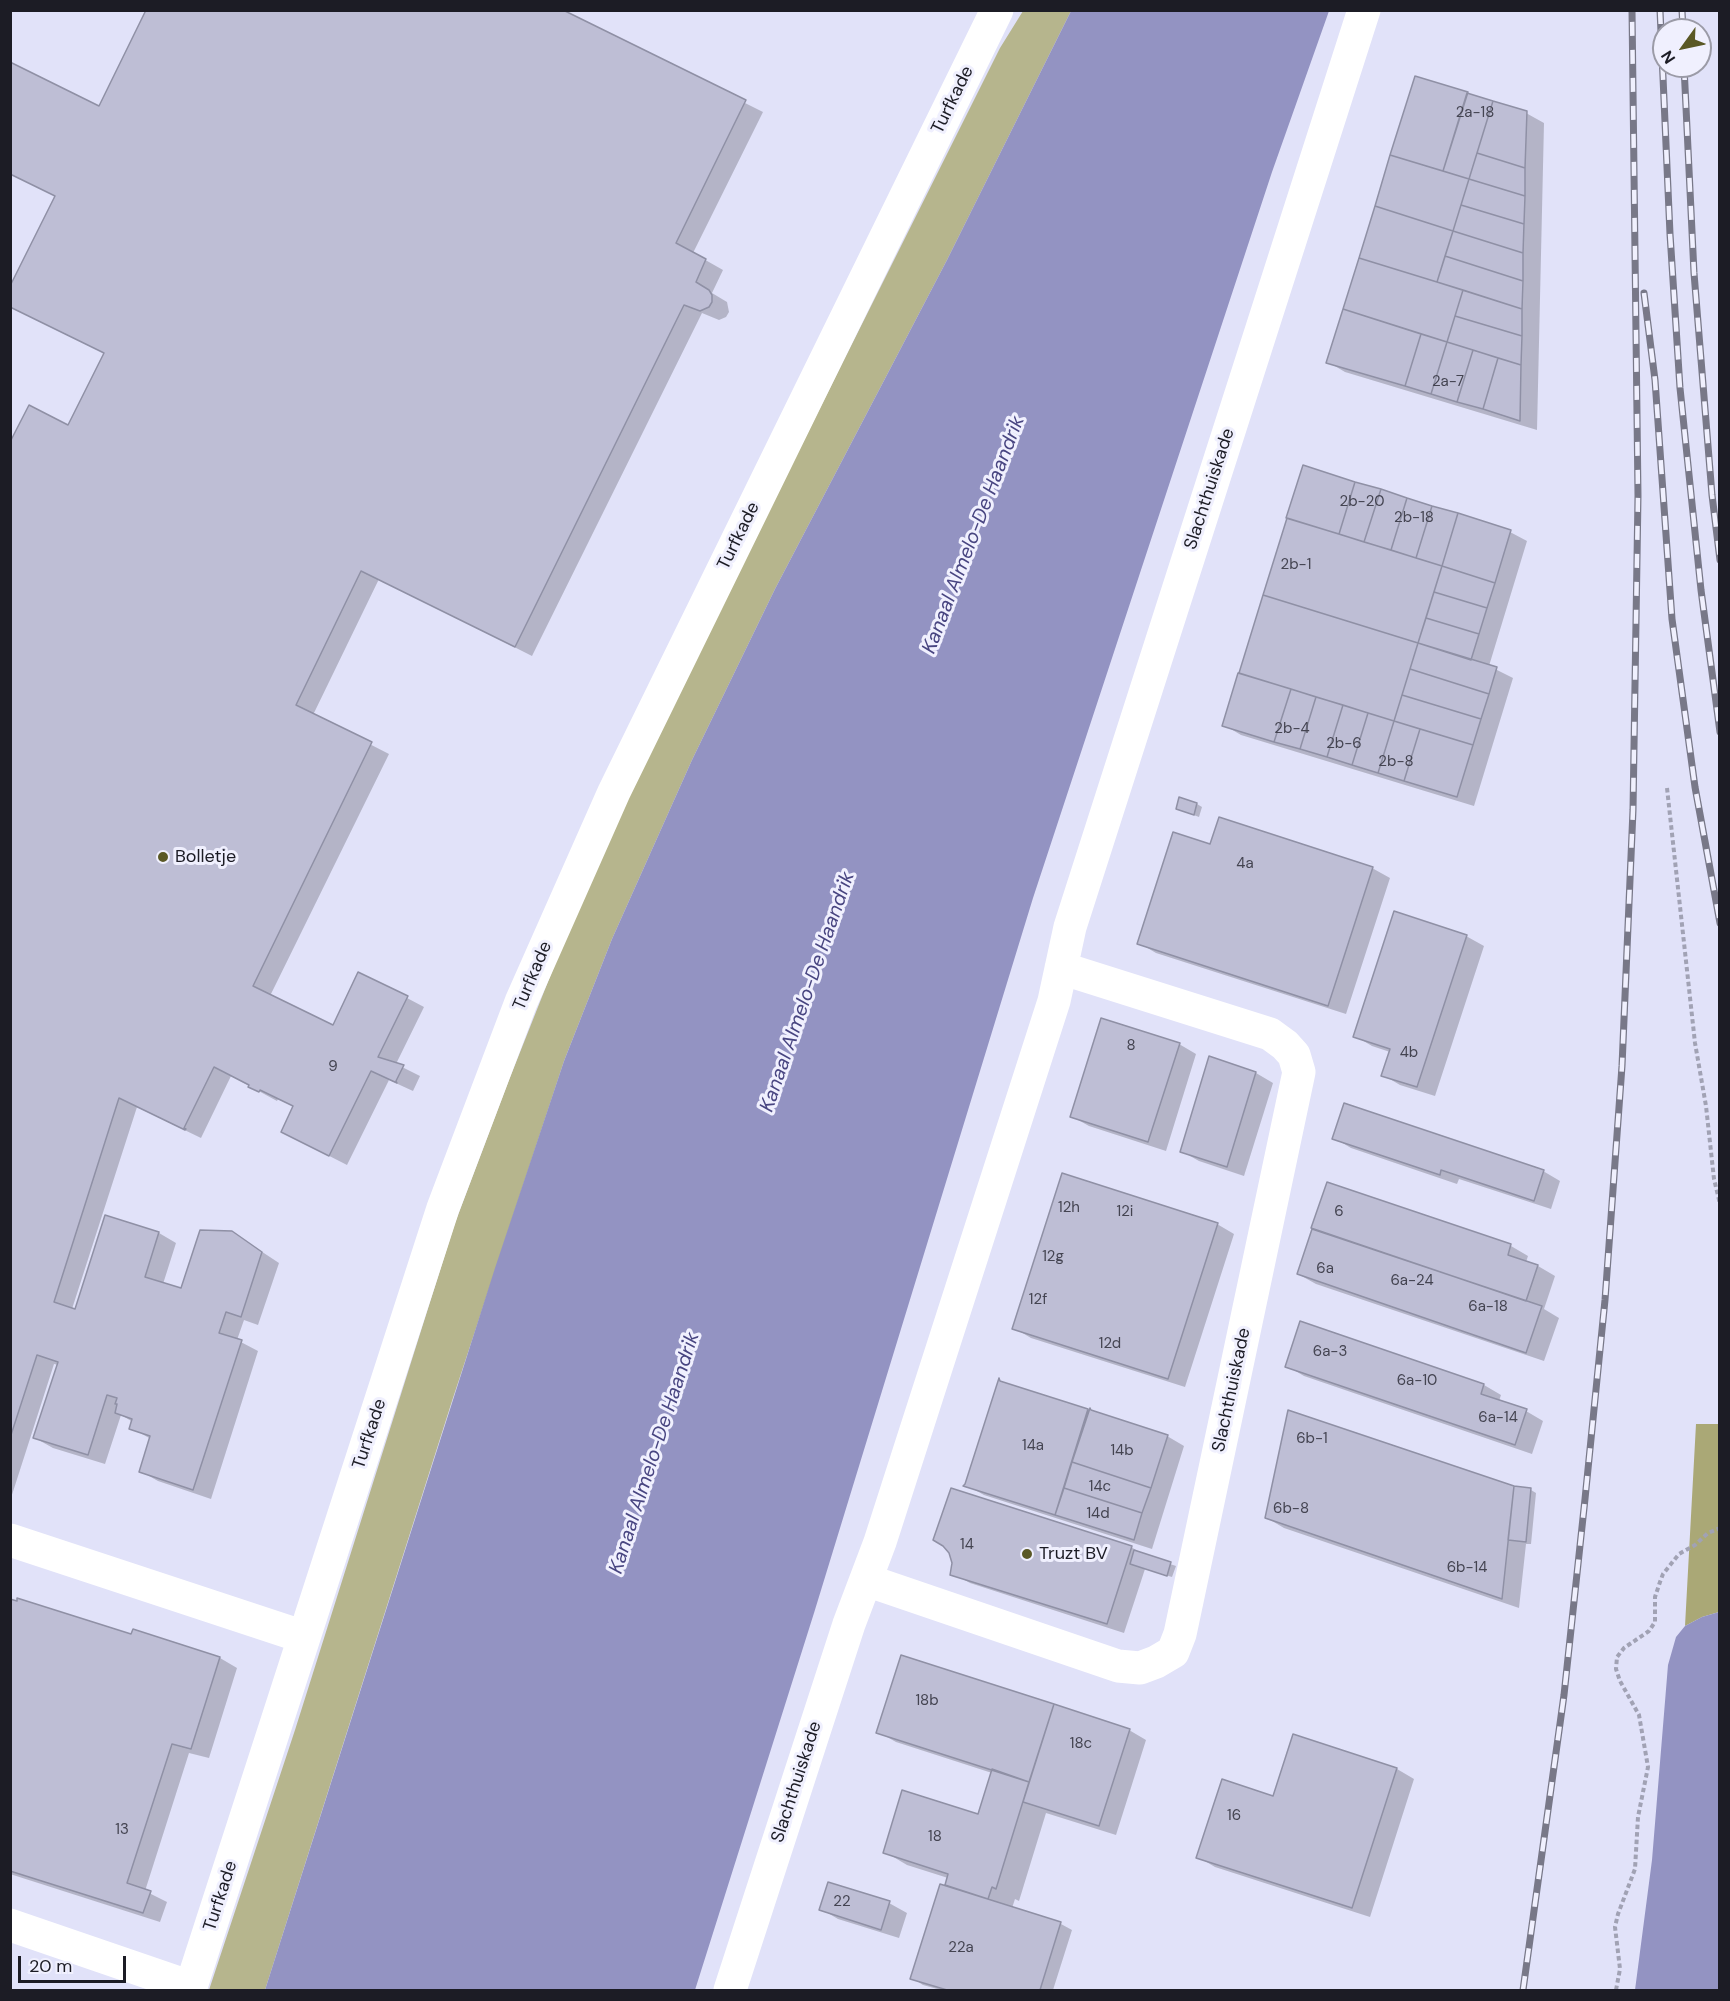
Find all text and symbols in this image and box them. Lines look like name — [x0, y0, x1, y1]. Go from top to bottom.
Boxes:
north arrow — [1652, 18, 1712, 78]
text: N — [1656, 46, 1680, 68]
street label: Turfkade — [927, 63, 979, 137]
house number: 2a-18 — [1456, 104, 1494, 122]
house number: 2a-7 — [1432, 373, 1464, 391]
water label: Kanaal Almelo-De Haandrik — [918, 413, 1030, 657]
street label: Slachthuiskade — [1180, 426, 1240, 552]
house number: 2b-20 — [1340, 493, 1384, 511]
street label: Turfkade — [713, 499, 765, 573]
house number: 2b-18 — [1394, 509, 1434, 527]
house number: 2b-1 — [1281, 556, 1311, 574]
house number: 2b-4 — [1274, 720, 1310, 738]
house number: 2b-6 — [1326, 735, 1362, 753]
house number: 2b-8 — [1378, 753, 1414, 771]
place label: Bolletje — [175, 846, 236, 868]
marker: Bolletje — [156, 850, 170, 864]
house number: 4a — [1236, 855, 1254, 873]
water label: Kanaal Almelo-De Haandrik — [756, 869, 860, 1115]
street label: Turfkade — [509, 938, 557, 1014]
house number: 8 — [1126, 1037, 1136, 1055]
house number: 4b — [1400, 1044, 1418, 1062]
house number: 9 — [328, 1058, 338, 1076]
house number: 12h — [1058, 1199, 1080, 1217]
house number: 12i — [1117, 1203, 1133, 1221]
house number: 6 — [1334, 1203, 1344, 1221]
house number: 12g — [1042, 1248, 1064, 1266]
house number: 6a — [1316, 1260, 1334, 1278]
house number: 6a-24 — [1390, 1272, 1434, 1290]
house number: 12f — [1029, 1291, 1047, 1309]
house number: 6a-18 — [1468, 1298, 1508, 1316]
street label: Slachthuiskade — [1208, 1326, 1256, 1454]
water label: Kanaal Almelo-De Haandrik — [605, 1329, 705, 1577]
house number: 12d — [1099, 1335, 1121, 1353]
house number: 6a-3 — [1313, 1343, 1347, 1361]
house number: 6a-10 — [1397, 1372, 1437, 1390]
street label: Turfkade — [349, 1396, 391, 1472]
house number: 6a-14 — [1478, 1409, 1518, 1427]
house number: 6b-1 — [1296, 1430, 1328, 1448]
house number: 14a — [1022, 1437, 1044, 1455]
house number: 14b — [1110, 1442, 1134, 1460]
house number: 14c — [1089, 1478, 1111, 1496]
house number: 6b-8 — [1273, 1500, 1309, 1518]
house number: 14d — [1086, 1505, 1110, 1523]
house number: 14 — [960, 1536, 974, 1554]
place label: Truzt BV — [1039, 1543, 1108, 1565]
marker: Truzt BV — [1020, 1547, 1034, 1561]
house number: 6b-14 — [1447, 1559, 1487, 1577]
house number: 18b — [915, 1692, 939, 1710]
street label: Slachthuiskade — [767, 1719, 827, 1845]
house number: 18c — [1070, 1735, 1092, 1753]
house number: 16 — [1227, 1807, 1241, 1825]
house number: 13 — [115, 1821, 129, 1839]
house number: 18 — [928, 1828, 942, 1846]
street label: Turfkade — [200, 1858, 242, 1934]
house number: 22 — [833, 1893, 851, 1911]
house number: 22a — [948, 1939, 974, 1957]
scale bar — [21, 1944, 129, 1982]
text: 20 m — [29, 1954, 72, 1978]

